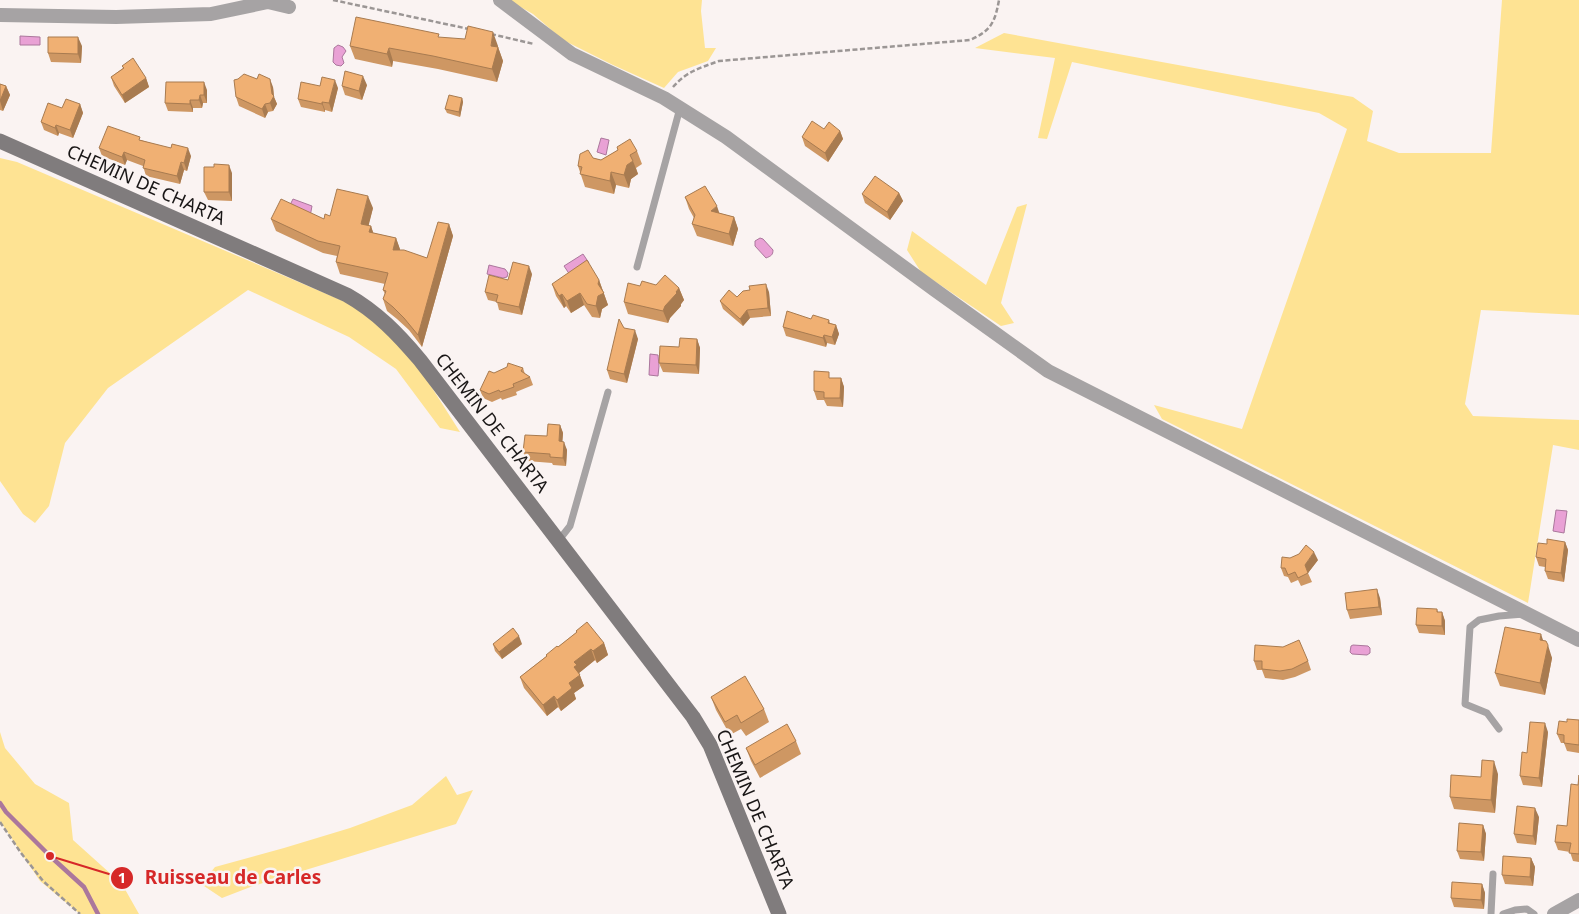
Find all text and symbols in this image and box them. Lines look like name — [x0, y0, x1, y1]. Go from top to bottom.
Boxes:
street label: CHEMIN DE CHARTA — [63, 138, 230, 230]
street label: CHEMIN DE CHARTA — [431, 348, 555, 498]
street label: CHEMIN DE CHARTA — [711, 725, 801, 892]
callout: Ruisseau de Carles — [110, 861, 331, 895]
text: Ruisseau de Carles — [145, 864, 321, 890]
text: 1 — [118, 867, 126, 887]

